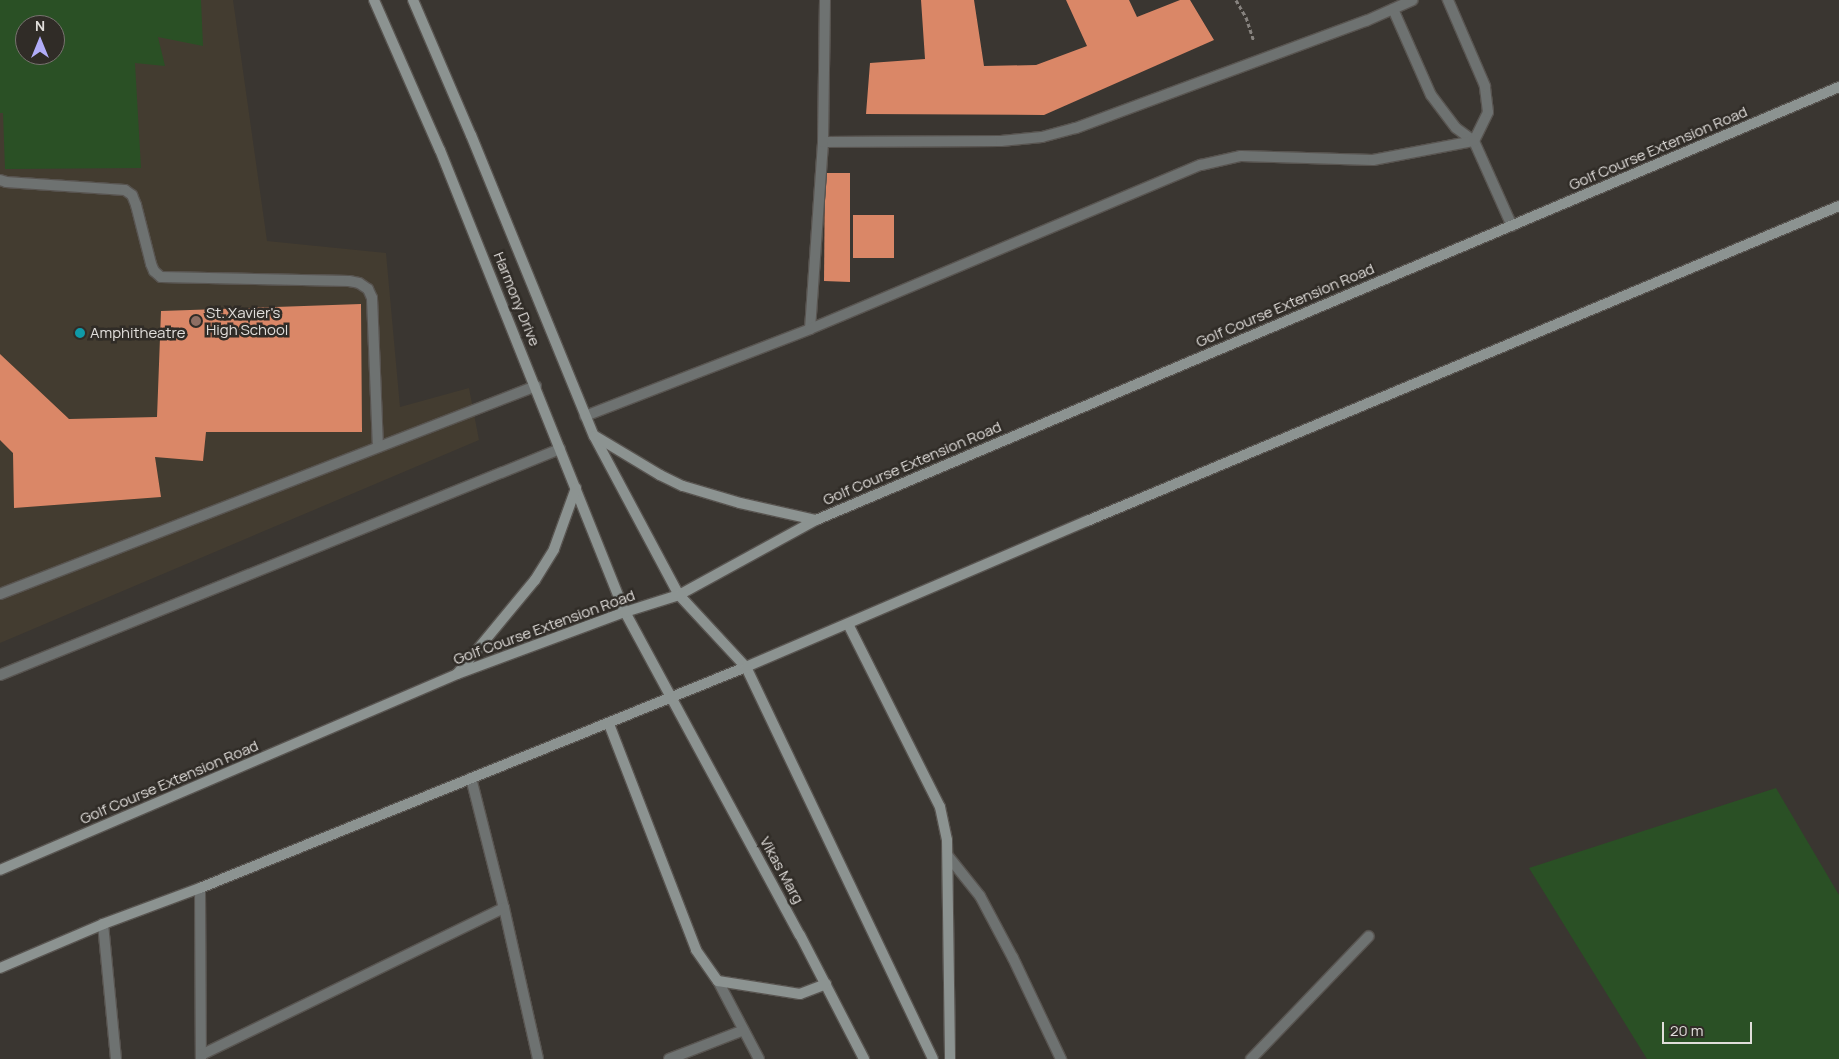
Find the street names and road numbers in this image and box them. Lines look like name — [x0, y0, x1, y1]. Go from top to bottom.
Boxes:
street label: Golf Course Extension Road — [1566, 102, 1750, 194]
street label: Harmony Drive — [490, 249, 544, 349]
street label: Golf Course Extension Road — [1193, 259, 1377, 351]
street label: Golf Course Extension Road — [820, 417, 1004, 509]
street label: Golf Course Extension Road — [451, 586, 637, 668]
street label: Golf Course Extension Road — [77, 736, 261, 828]
street label: Vikas Marg — [756, 833, 808, 907]

